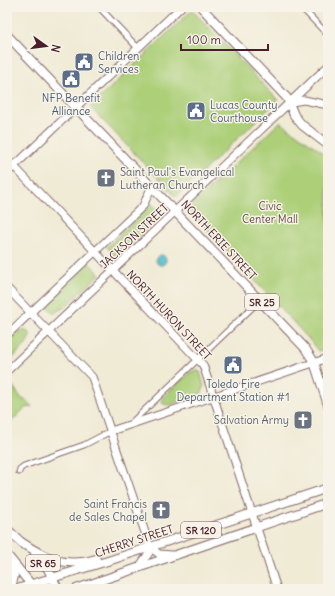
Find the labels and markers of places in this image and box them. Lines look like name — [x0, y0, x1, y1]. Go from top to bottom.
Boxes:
place label: Children Services — [98, 49, 139, 76]
public building icon: Children Services — [73, 51, 95, 73]
public building icon: NFP Benefit Alliance — [60, 68, 82, 90]
place label: NFP Benefit Alliance — [42, 91, 100, 118]
place label: Lucas County Courthouse — [210, 98, 278, 125]
public building icon: Lucas County Courthouse — [185, 100, 207, 122]
place label: Saint Paul's Evangelical Lutheran Church — [120, 165, 234, 192]
church icon: Saint Paul's Evangelical Lutheran Church — [95, 167, 117, 189]
public building icon: Toledo Fire Department Station #1 — [222, 354, 244, 376]
place label: Toledo Fire Department Station #1 — [176, 377, 290, 404]
church icon: Salvation Army — [292, 409, 314, 431]
place label: Salvation Army — [214, 413, 289, 427]
place label: Saint Francis de Sales Chapel — [69, 497, 147, 524]
church icon: Saint Francis de Sales Chapel — [150, 499, 172, 521]

